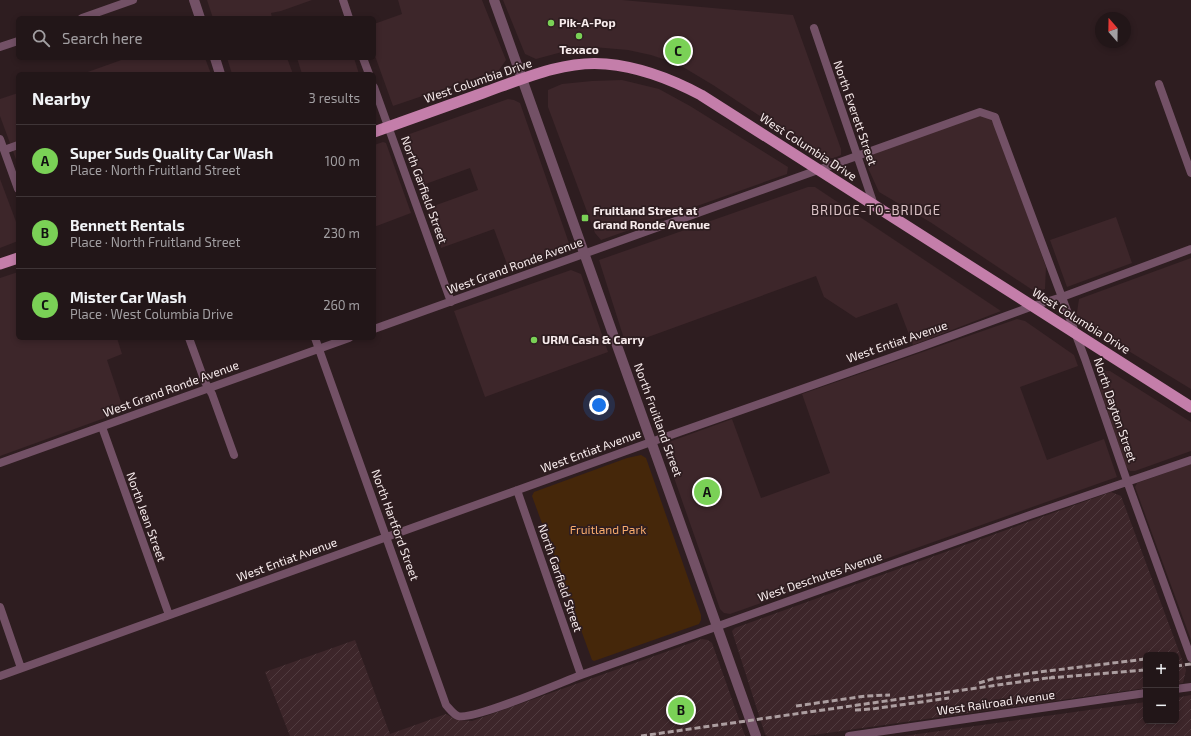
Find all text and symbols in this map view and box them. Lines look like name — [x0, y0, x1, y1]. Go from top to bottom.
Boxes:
north arrow — [1095, 12, 1131, 48]
place label: Pik-A-Pop — [559, 15, 616, 29]
search box — [16, 16, 376, 60]
marker: Pik-A-Pop — [546, 18, 556, 28]
icon: search — [30, 27, 52, 49]
text: Search here — [62, 29, 143, 47]
marker: Texaco — [574, 31, 584, 41]
pin: C — [665, 36, 691, 66]
place label: Texaco — [559, 42, 599, 56]
street label: West Columbia Drive — [422, 55, 533, 105]
street label: North Everett Street — [831, 58, 881, 167]
text: Nearby — [32, 88, 90, 108]
text: 3 results — [309, 90, 360, 106]
street label: West Columbia Drive — [757, 109, 860, 183]
street label: North Garfield Street — [399, 134, 451, 246]
text: Super Suds Quality Car Wash — [70, 144, 273, 162]
text: A — [41, 153, 49, 169]
text: 100 m — [325, 153, 360, 169]
text: Place · North Fruitland Street — [70, 162, 241, 178]
district label: BRIDGE-TO-BRIDGE — [811, 202, 941, 218]
place label: Fruitland Street at Grand Ronde Avenue — [593, 203, 710, 231]
marker: Fruitland Street at Grand Ronde Avenue — [580, 213, 590, 223]
text: Bennett Rentals — [70, 216, 185, 234]
text: B — [41, 225, 49, 241]
text: 230 m — [323, 225, 360, 241]
text: Place · North Fruitland Street — [70, 234, 241, 250]
street label: West Grand Ronde Avenue — [445, 234, 584, 296]
street label: West Columbia Drive — [1030, 284, 1133, 356]
text: Mister Car Wash — [70, 288, 186, 306]
text: C — [41, 297, 49, 313]
text: 260 m — [323, 297, 360, 313]
text: Place · West Columbia Drive — [70, 306, 233, 322]
street label: West Entiat Avenue — [844, 317, 949, 365]
place label: URM Cash & Carry — [542, 332, 645, 347]
marker: URM Cash & Carry — [529, 335, 539, 345]
street label: North Dayton Street — [1091, 356, 1141, 464]
street label: West Grand Ronde Avenue — [101, 357, 240, 419]
street label: North Fruitland Street — [632, 361, 686, 479]
your location — [589, 395, 609, 415]
street label: West Entiat Avenue — [538, 425, 643, 475]
street label: North Hartford Street — [369, 467, 423, 583]
street label: North Jean Street — [124, 470, 170, 564]
pin: A — [694, 477, 720, 507]
street label: North Garfield Street — [536, 522, 586, 634]
park label: Fruitland Park — [570, 522, 646, 536]
street label: West Entiat Avenue — [234, 534, 339, 584]
street label: West Deschutes Avenue — [756, 548, 884, 604]
map controls — [1143, 652, 1179, 724]
button: + — [1143, 652, 1179, 688]
street label: West Railroad Avenue — [936, 687, 1056, 717]
button: − — [1143, 688, 1179, 724]
pin: B — [668, 695, 694, 725]

